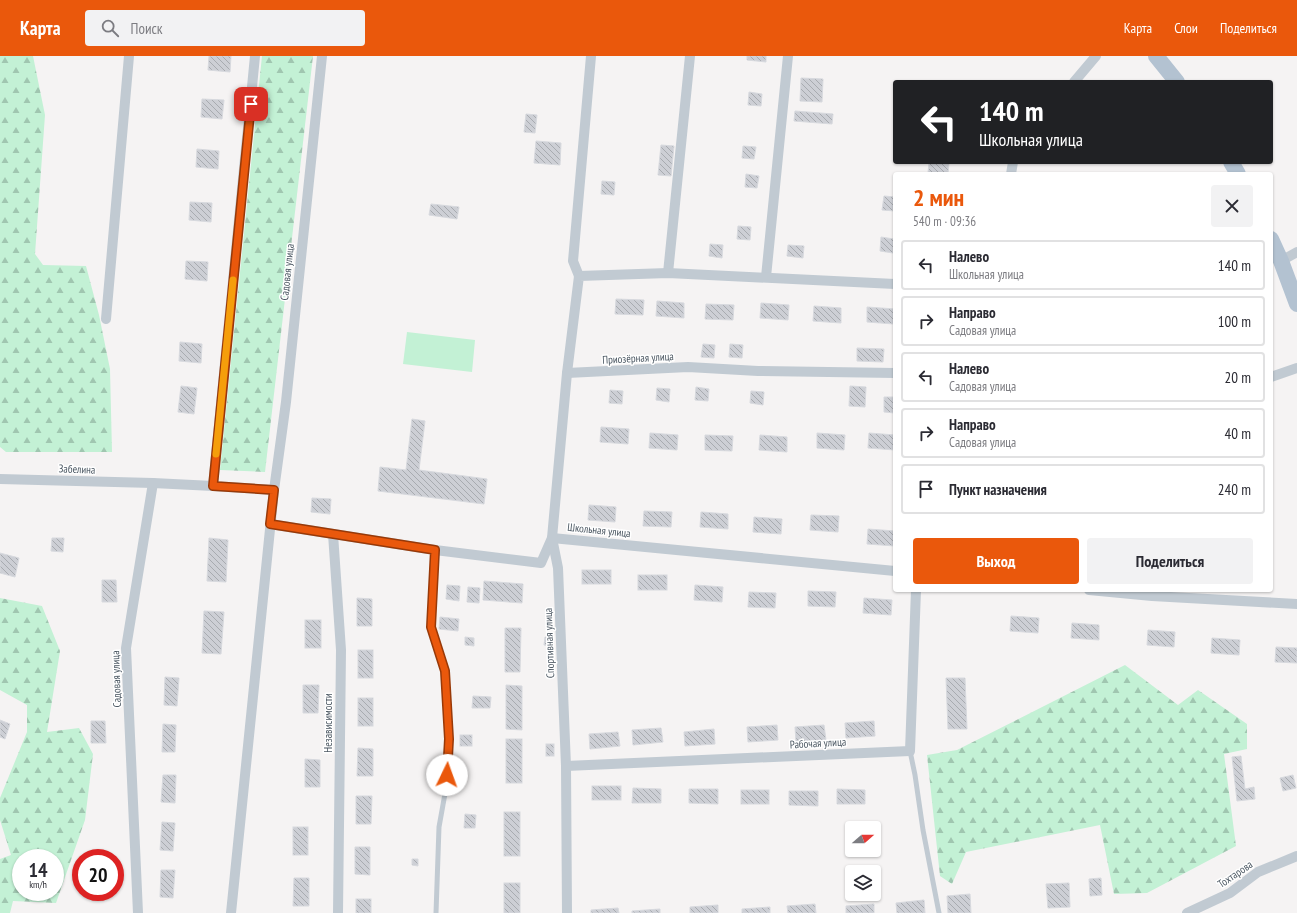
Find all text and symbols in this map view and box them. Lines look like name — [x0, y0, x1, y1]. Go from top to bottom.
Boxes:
search box — [85, 10, 365, 46]
text: Карта — [20, 16, 61, 40]
icon: search — [99, 17, 121, 39]
text: Поиск — [131, 19, 163, 38]
text: Карта — [1124, 19, 1152, 37]
text: Слои — [1174, 19, 1198, 37]
text: Поделиться — [1220, 19, 1277, 37]
pin — [234, 87, 268, 121]
text: 140 m — [979, 92, 1043, 129]
icon: arrive — [240, 93, 262, 115]
icon: left — [913, 96, 965, 148]
text: Школьная улица — [979, 128, 1083, 151]
text: 2 мин — [913, 182, 964, 213]
button: close — [1211, 185, 1253, 227]
text: 540 m · 09:36 — [913, 213, 976, 230]
street label: Садовая улица — [277, 243, 297, 301]
text: Налево — [949, 247, 989, 266]
icon: left — [915, 254, 937, 276]
text: 140 m — [1218, 256, 1251, 275]
text: Школьная улица — [949, 266, 1024, 283]
text: Направо — [949, 303, 996, 322]
icon: right — [915, 310, 937, 332]
text: 100 m — [1218, 312, 1251, 331]
text: Садовая улица — [949, 322, 1016, 339]
street label: Приозёрная улица — [602, 349, 674, 367]
text: Налево — [949, 359, 989, 378]
icon: left — [915, 366, 937, 388]
text: 20 m — [1225, 368, 1251, 387]
text: Садовая улица — [949, 378, 1016, 395]
text: Направо — [949, 415, 996, 434]
icon: right — [915, 422, 937, 444]
text: 40 m — [1225, 424, 1251, 443]
text: Садовая улица — [949, 434, 1016, 451]
street label: Забелина — [58, 461, 96, 477]
icon: arrive — [915, 478, 937, 500]
text: Пункт назначения — [949, 480, 1047, 499]
text: 240 m — [1218, 480, 1251, 499]
street label: Школьная улица — [567, 520, 631, 540]
button: Выход — [913, 538, 1079, 584]
button: Поделиться — [1087, 538, 1253, 584]
street label: Спортивная улица — [541, 608, 557, 678]
street label: Садовая улица — [108, 650, 124, 708]
street label: Независимости — [321, 693, 335, 753]
street label: Рабочая улица — [789, 735, 847, 751]
position arrow — [426, 754, 468, 796]
north arrow — [845, 821, 881, 857]
map controls — [845, 821, 881, 901]
speed limit sign: 20 — [72, 849, 124, 901]
text: 14 — [28, 857, 48, 883]
street label: Тохтарова — [1215, 857, 1255, 891]
button: layers — [845, 865, 881, 901]
text: km/h — [29, 878, 47, 891]

